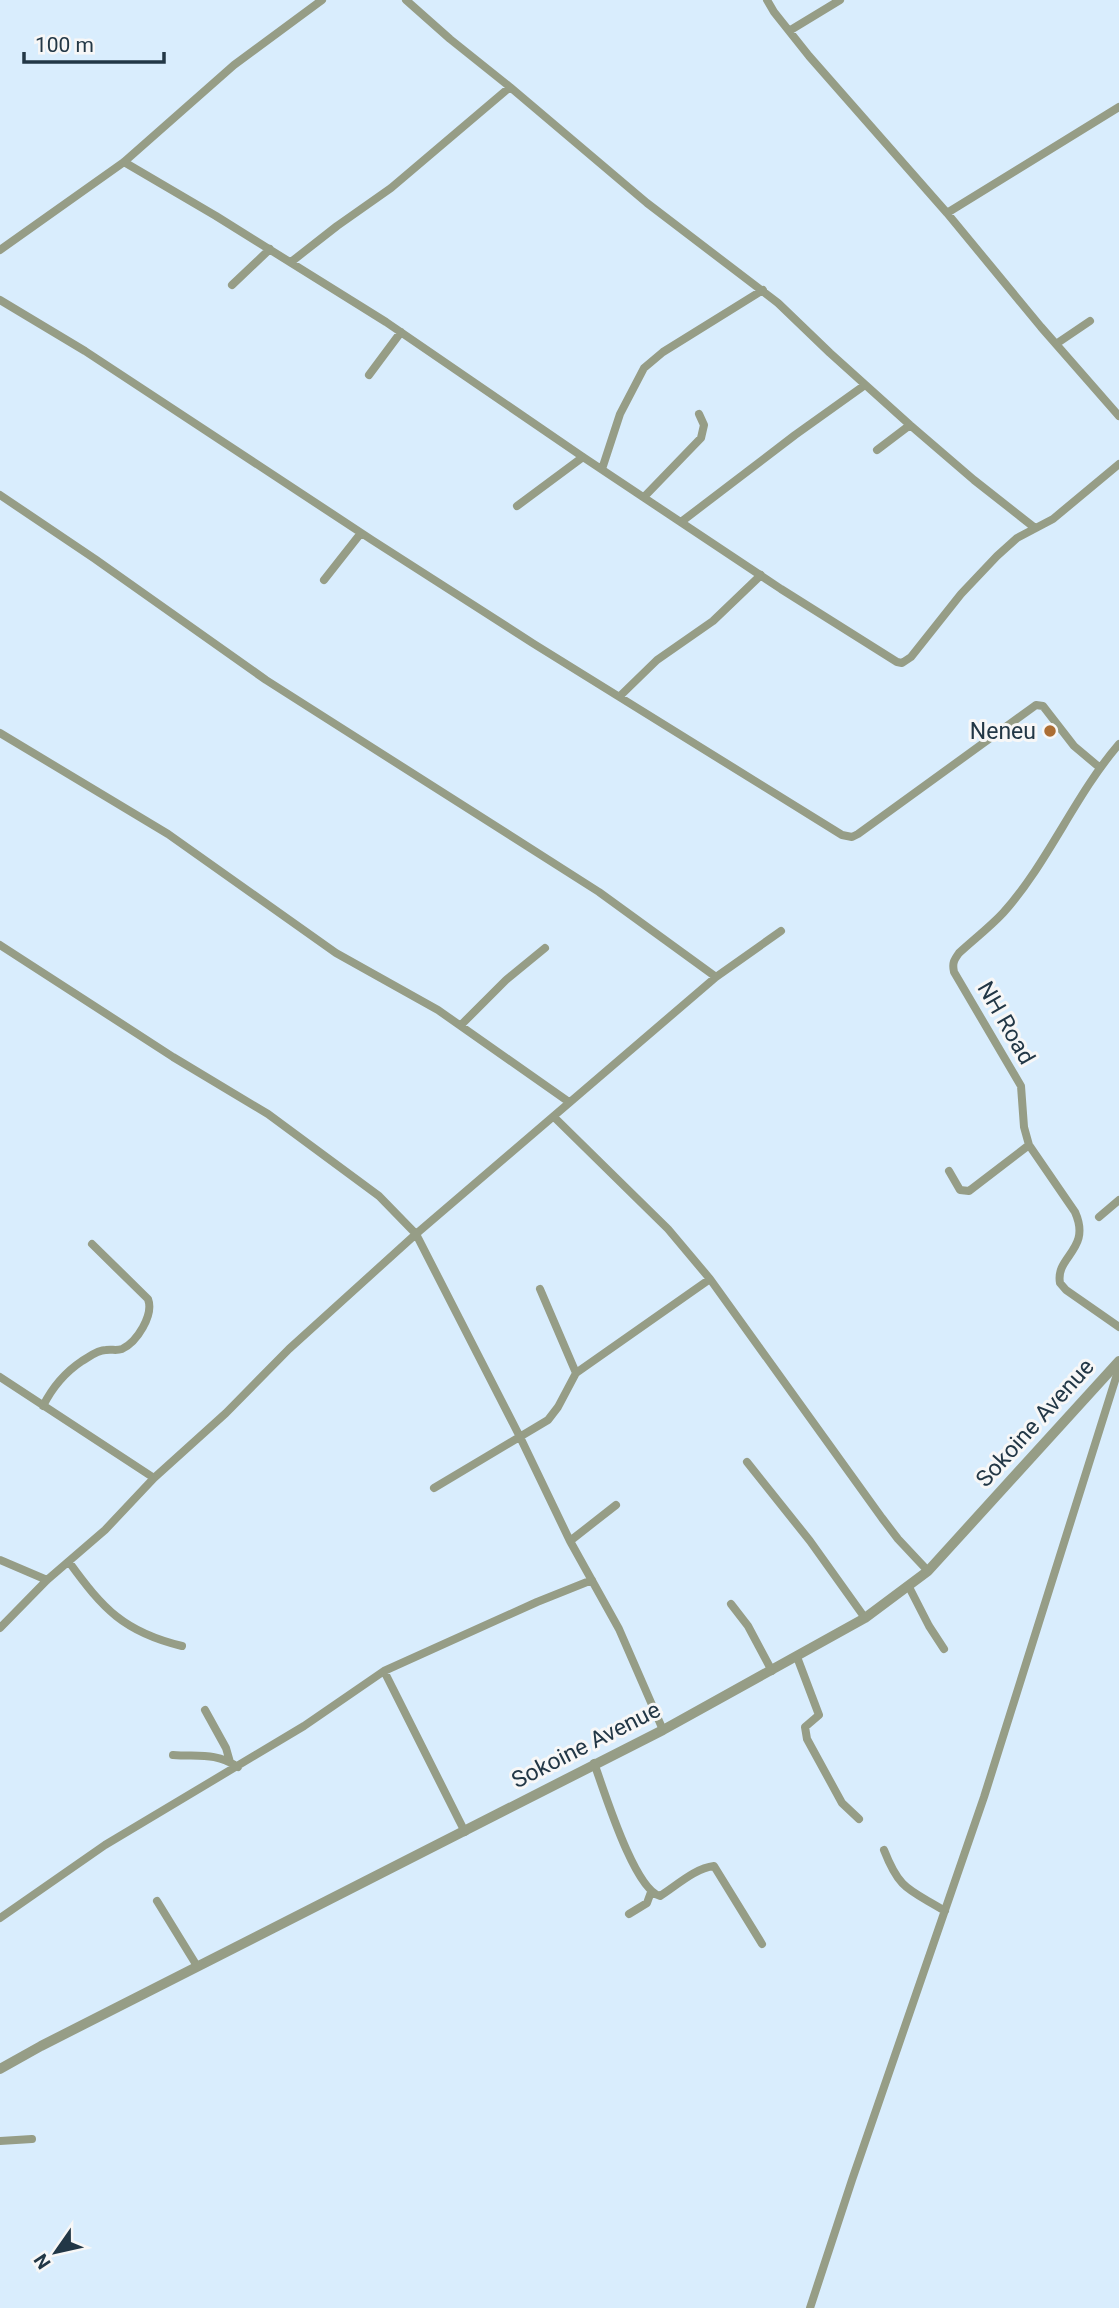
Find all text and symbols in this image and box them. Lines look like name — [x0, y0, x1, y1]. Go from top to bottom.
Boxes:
scale bar — [24, 21, 164, 65]
text: 100 m — [35, 33, 94, 57]
place label: Neneu — [970, 718, 1036, 745]
marker: Neneu — [1042, 723, 1058, 739]
street label: NH Road — [971, 977, 1041, 1069]
street label: Sokoine Avenue — [970, 1353, 1100, 1493]
street label: Sokoine Avenue — [507, 1696, 665, 1794]
north arrow — [21, 2217, 91, 2287]
text: N — [29, 2249, 56, 2273]

